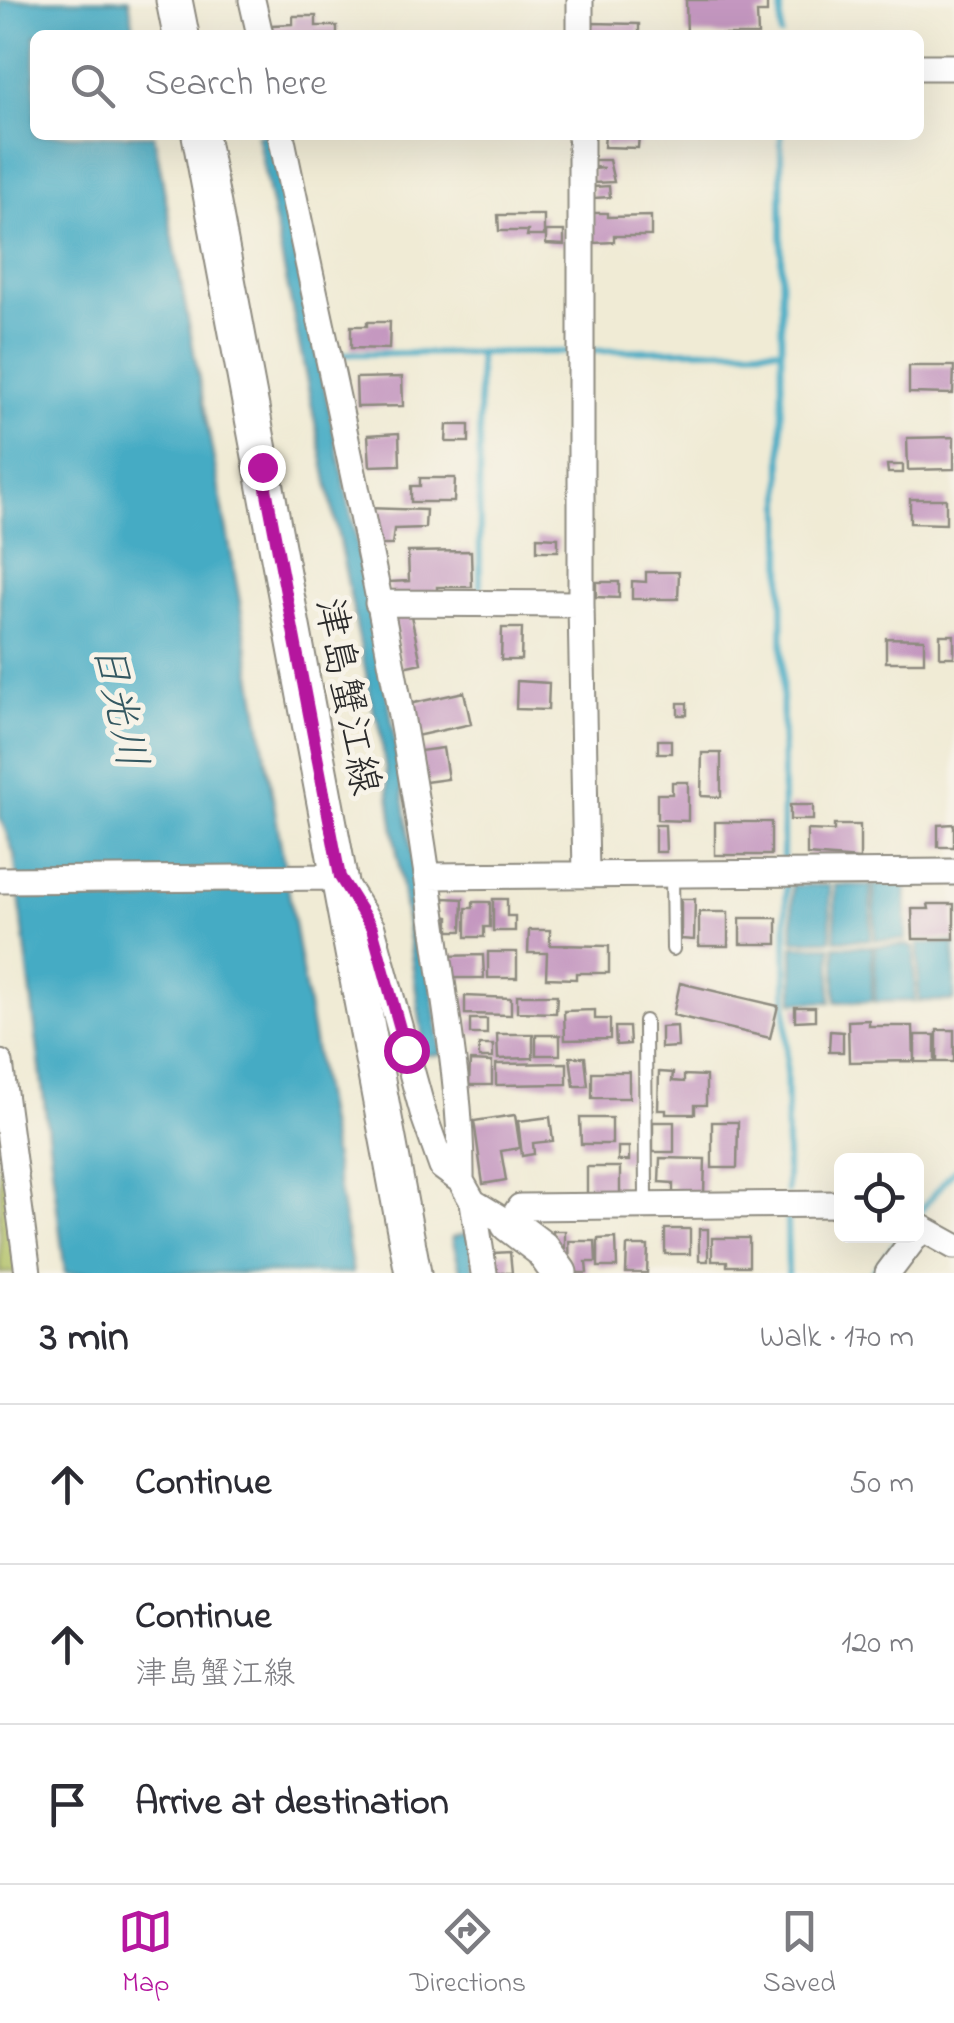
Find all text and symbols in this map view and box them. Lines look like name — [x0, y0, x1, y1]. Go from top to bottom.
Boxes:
search box — [30, 30, 924, 140]
text: Search here — [145, 57, 327, 113]
icon: search — [65, 58, 120, 113]
route end — [240, 445, 286, 491]
street label: 津島蟹江線 — [297, 593, 393, 801]
water label: 日光川 — [75, 638, 161, 774]
route start — [384, 1028, 430, 1074]
map controls — [834, 1153, 924, 1243]
button: locate — [834, 1153, 924, 1243]
text: 3 min — [40, 1308, 129, 1369]
text: Walk · 170 m — [760, 1315, 914, 1362]
text: Continue — [135, 1456, 271, 1512]
icon: ahead — [40, 1457, 95, 1512]
text: 50 m — [849, 1461, 914, 1508]
text: Continue — [135, 1590, 271, 1646]
icon: ahead — [40, 1617, 95, 1672]
text: 120 m — [841, 1621, 914, 1668]
text: 津島蟹江線 — [135, 1652, 295, 1699]
text: Arrive at destination — [135, 1776, 449, 1832]
icon: arrive — [40, 1777, 95, 1832]
tab: Map — [118, 1904, 173, 2005]
tab: Directions — [410, 1904, 526, 2005]
tab: Saved — [763, 1904, 836, 2005]

